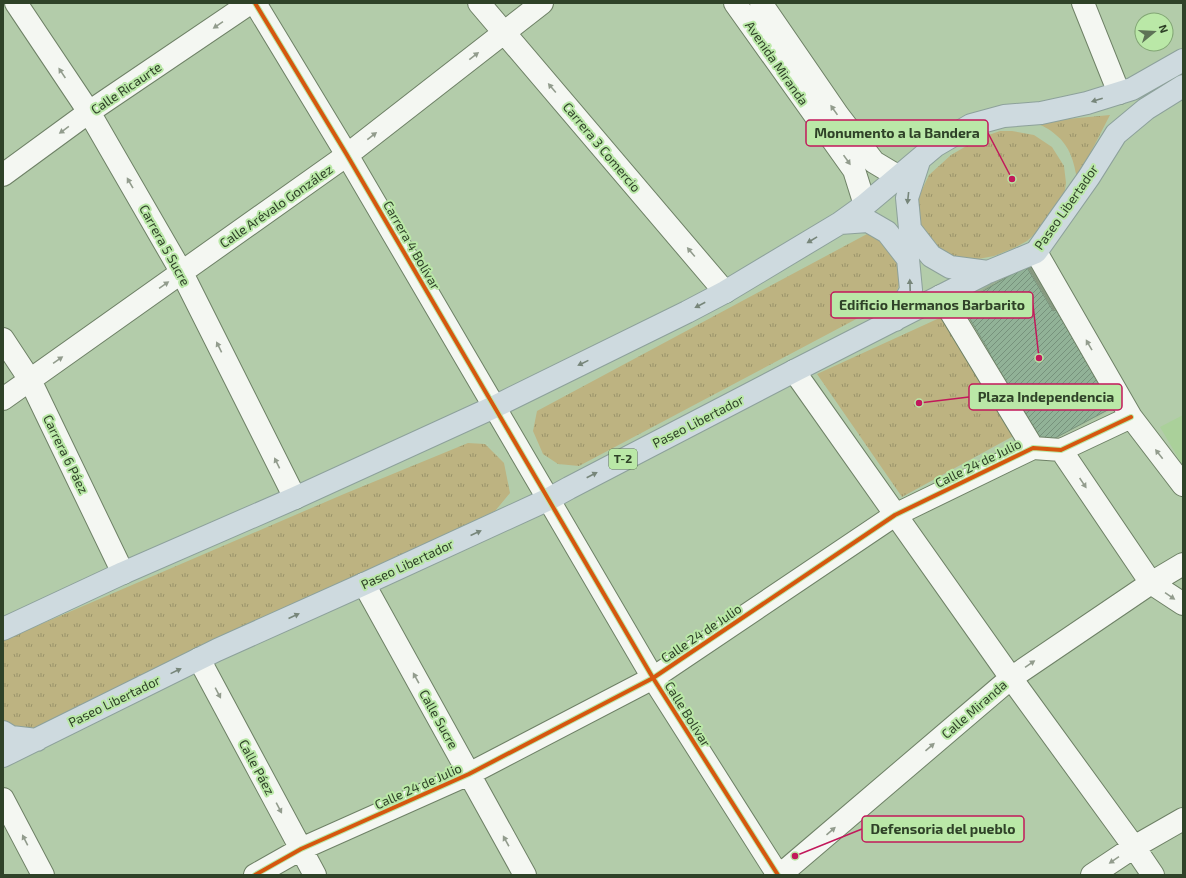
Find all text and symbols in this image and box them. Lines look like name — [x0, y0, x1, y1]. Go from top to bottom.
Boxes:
north arrow — [1134, 12, 1174, 52]
street label: Avenida Miranda — [742, 18, 812, 108]
one-way arrow — [212, 21, 223, 29]
text: N — [1157, 23, 1171, 35]
one-way arrow — [469, 52, 480, 61]
street label: Calle Ricaurte — [88, 59, 164, 117]
one-way arrow — [59, 67, 66, 78]
one-way arrow — [548, 83, 557, 94]
one-way arrow — [1091, 97, 1103, 103]
street label: Carrera 3 Comercio — [560, 99, 644, 195]
one-way arrow — [830, 104, 838, 115]
callout: Monumento a la Bandera — [806, 120, 988, 146]
text: Monumento a la Bandera — [814, 124, 980, 141]
one-way arrow — [59, 126, 70, 134]
one-way arrow — [366, 132, 377, 140]
one-way arrow — [843, 155, 851, 166]
street label: Calle Arévalo González — [216, 161, 336, 251]
street label: Paseo Libertador — [1031, 161, 1101, 253]
one-way arrow — [127, 177, 134, 189]
one-way arrow — [905, 192, 912, 204]
street label: Carrera 4 Bolívar — [380, 198, 444, 292]
street label: Carrera 5 Sucre — [136, 202, 194, 288]
one-way arrow — [806, 236, 818, 243]
one-way arrow — [686, 246, 695, 257]
one-way arrow — [907, 278, 913, 291]
one-way arrow — [159, 281, 169, 289]
callout: Edificio Hermanos Barbarito — [831, 292, 1033, 318]
text: Edificio Hermanos Barbarito — [839, 296, 1025, 313]
one-way arrow — [694, 302, 706, 309]
one-way arrow — [1086, 339, 1093, 351]
one-way arrow — [216, 341, 222, 352]
one-way arrow — [52, 356, 63, 364]
one-way arrow — [578, 360, 589, 366]
callout: Plaza Independencia — [969, 384, 1122, 410]
text: Plaza Independencia — [978, 388, 1114, 405]
street label: Paseo Libertador — [650, 391, 746, 451]
street label: Carrera 6 Páez — [40, 412, 92, 496]
street label: Calle 24 de Julio — [932, 435, 1024, 491]
road number: T-2 — [609, 449, 637, 469]
one-way arrow — [1156, 449, 1164, 459]
one-way arrow — [274, 457, 280, 469]
one-way arrow — [587, 472, 598, 478]
one-way arrow — [1079, 477, 1087, 488]
one-way arrow — [470, 530, 481, 536]
street label: Paseo Libertador — [358, 536, 456, 592]
one-way arrow — [1164, 592, 1176, 599]
street label: Calle 24 de Julio — [658, 600, 744, 666]
one-way arrow — [288, 613, 300, 619]
one-way arrow — [1025, 661, 1036, 668]
one-way arrow — [170, 667, 182, 674]
street label: Paseo Libertador — [65, 672, 163, 730]
one-way arrow — [413, 672, 419, 684]
street label: Calle Miranda — [938, 676, 1010, 742]
street label: Calle Bolívar — [662, 678, 714, 750]
street label: Calle Sucre — [416, 687, 462, 751]
one-way arrow — [214, 688, 221, 699]
street label: Calle Páez — [236, 737, 278, 797]
one-way arrow — [925, 742, 935, 751]
street label: Calle 24 de Julio — [372, 760, 464, 812]
one-way arrow — [276, 802, 282, 814]
callout: Defensoria del pueblo — [862, 816, 1024, 842]
text: Defensoria del pueblo — [870, 820, 1016, 837]
one-way arrow — [826, 827, 837, 836]
one-way arrow — [21, 835, 28, 846]
one-way arrow — [503, 835, 510, 847]
one-way arrow — [1108, 856, 1119, 864]

